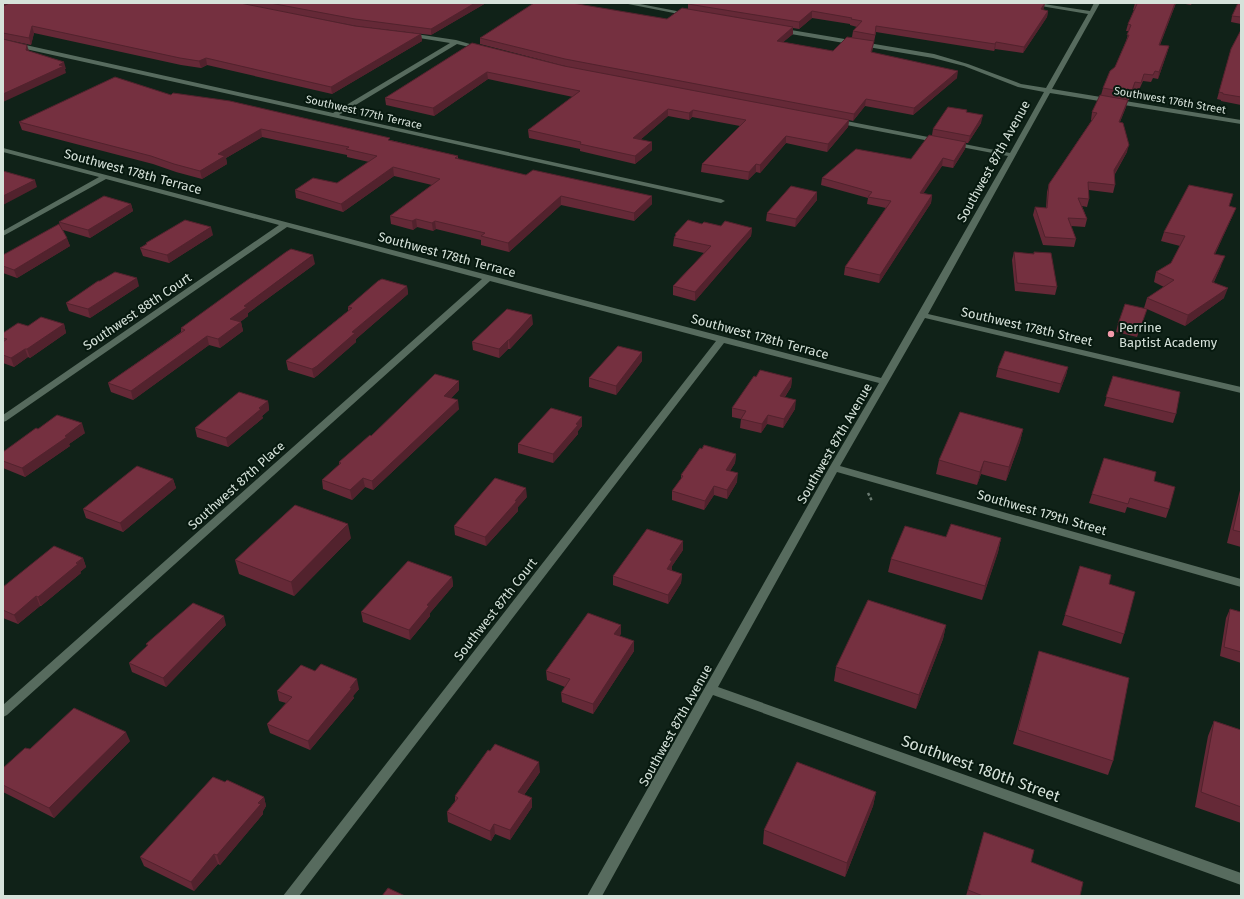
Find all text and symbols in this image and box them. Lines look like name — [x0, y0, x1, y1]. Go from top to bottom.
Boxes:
street label: Southwest 176th Street — [1113, 84, 1227, 117]
street label: Southwest 177th Terrace — [304, 93, 423, 132]
street label: Southwest 87th Avenue — [954, 98, 1033, 225]
street label: Southwest 178th Terrace — [62, 146, 203, 197]
street label: Southwest 178th Terrace — [376, 229, 517, 280]
street label: Southwest 88th Court — [80, 269, 194, 353]
street label: Southwest 178th Street — [960, 304, 1094, 349]
street label: Southwest 178th Terrace — [689, 311, 830, 362]
place label: Perrine Baptist Academy — [1119, 320, 1218, 350]
marker: Perrine Baptist Academy — [1106, 329, 1116, 339]
street label: Southwest 87th Avenue — [794, 380, 875, 506]
street label: Southwest 87th Place — [185, 438, 288, 533]
street label: Southwest 179th Street — [975, 487, 1109, 538]
street label: Southwest 87th Court — [451, 555, 540, 663]
street label: Southwest 87th Avenue — [636, 662, 715, 789]
street label: Southwest 180th Street — [899, 731, 1063, 806]

